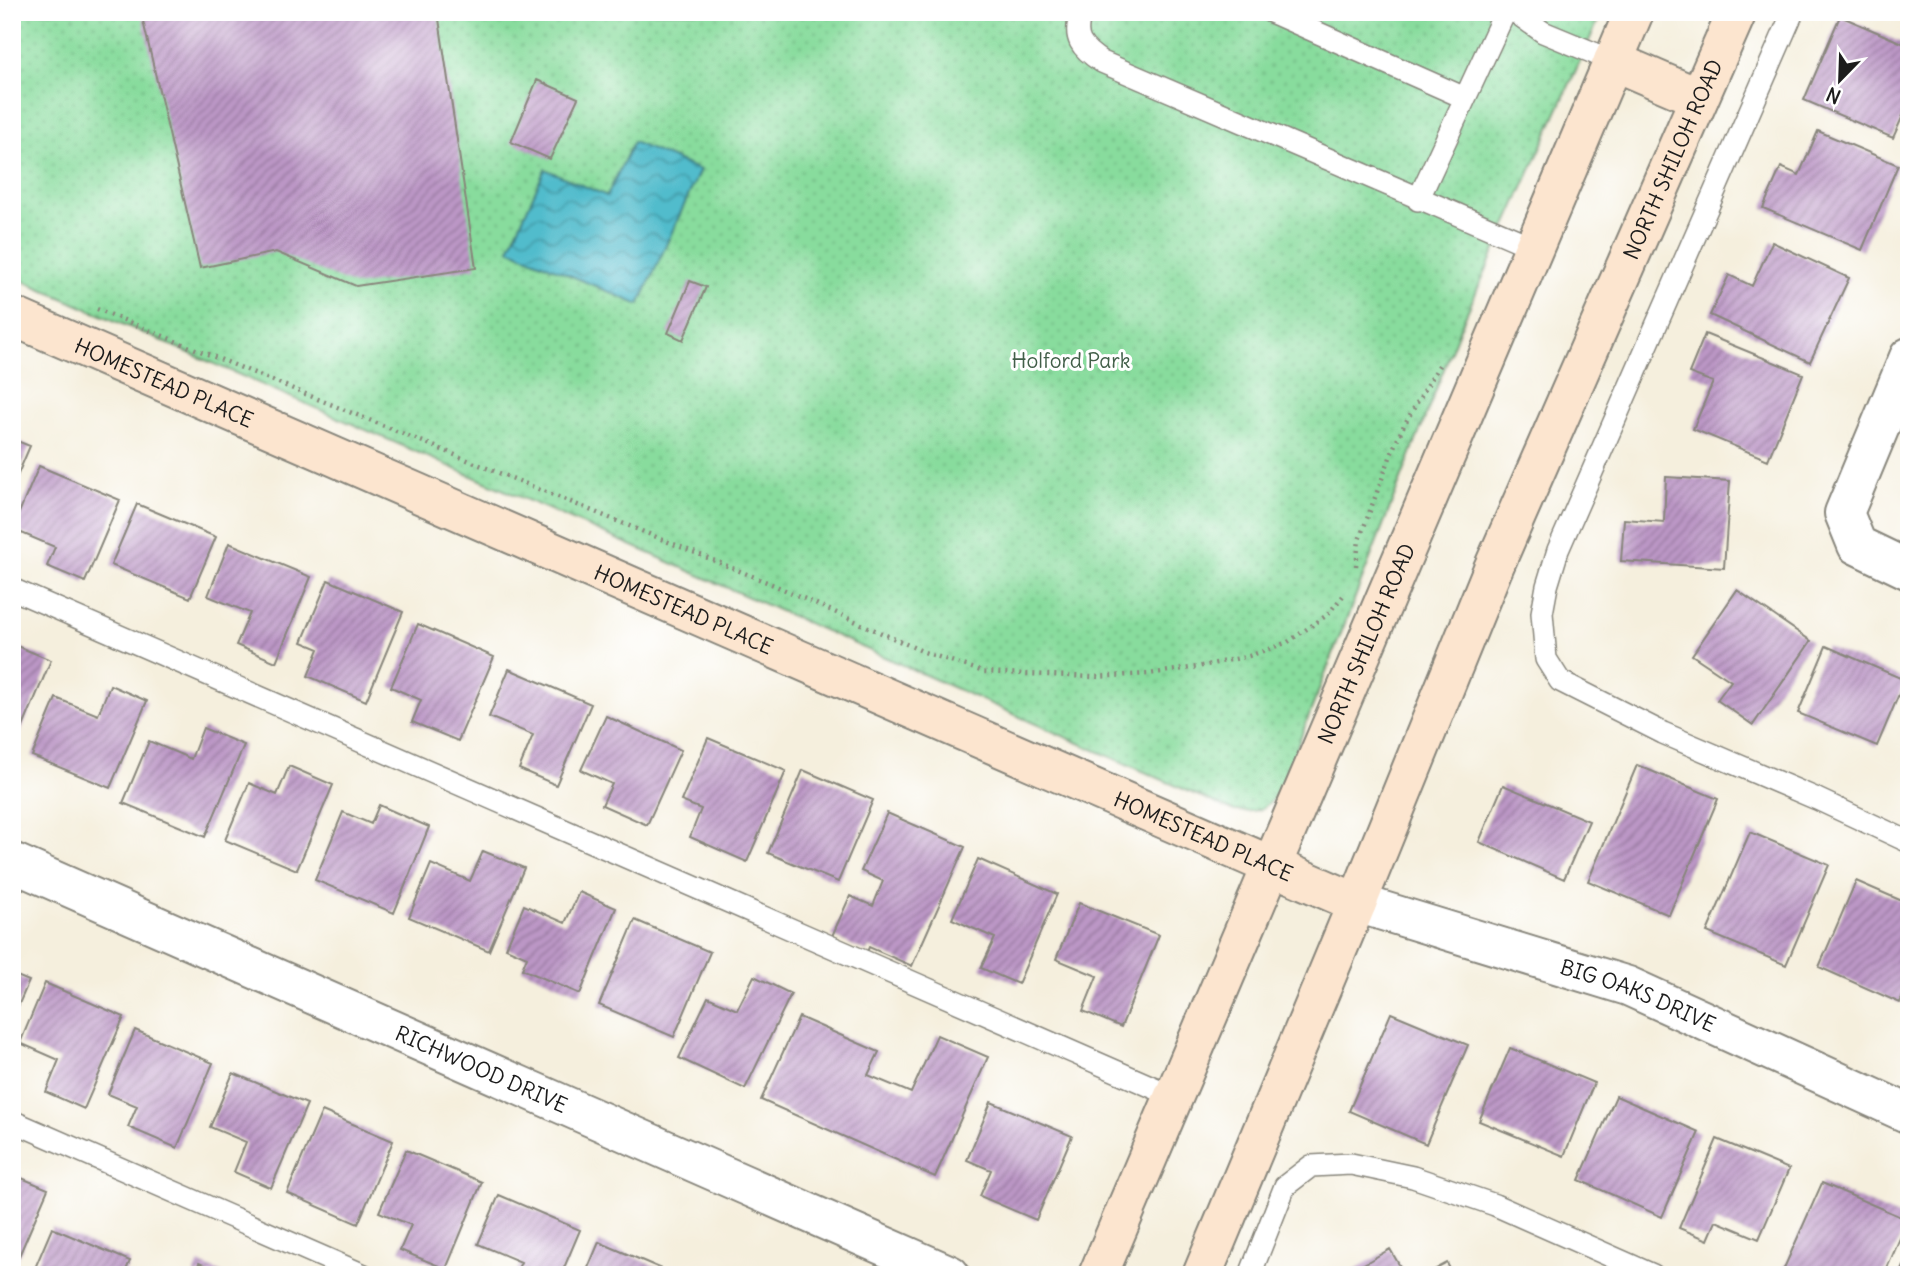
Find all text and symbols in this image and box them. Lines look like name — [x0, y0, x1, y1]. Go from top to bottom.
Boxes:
north arrow — [1806, 46, 1876, 116]
street label: NORTH SHILOH ROAD — [1617, 55, 1728, 263]
text: N — [1823, 82, 1844, 109]
street label: HOMESTEAD PLACE — [70, 332, 258, 433]
park label: Holford Park — [1011, 347, 1131, 374]
street label: NORTH SHILOH ROAD — [1311, 539, 1421, 748]
street label: HOMESTEAD PLACE — [590, 558, 777, 660]
street label: HOMESTEAD PLACE — [1110, 785, 1297, 887]
street label: BIG OAKS DRIVE — [1557, 953, 1720, 1038]
street label: RICHWOOD DRIVE — [391, 1019, 572, 1118]

